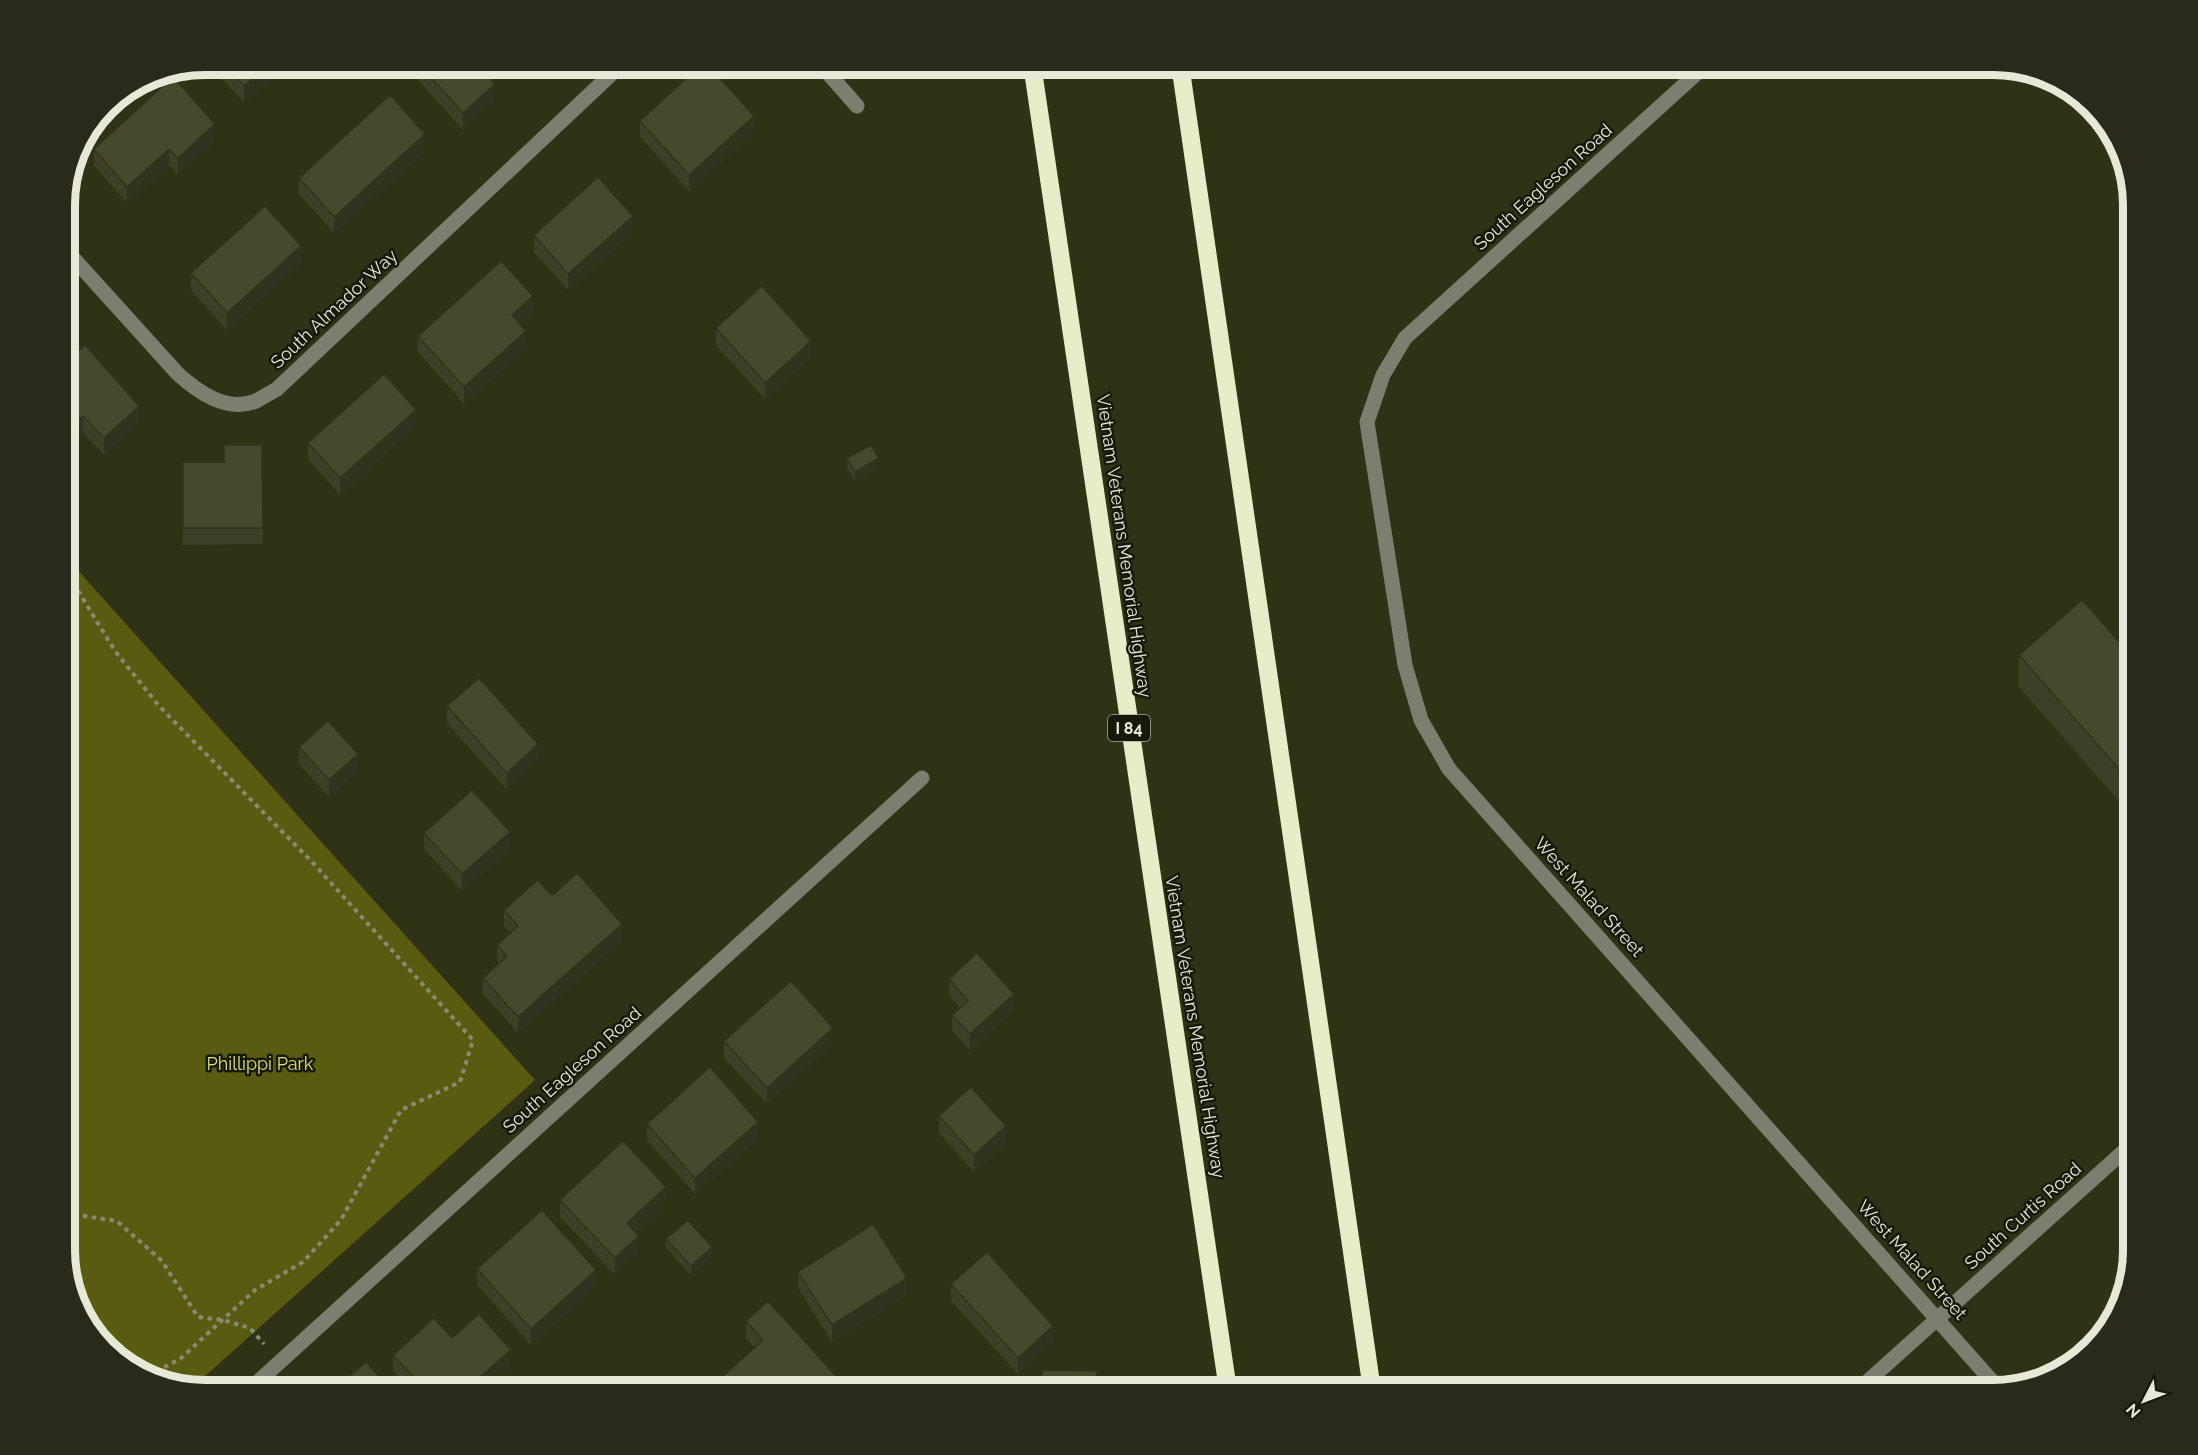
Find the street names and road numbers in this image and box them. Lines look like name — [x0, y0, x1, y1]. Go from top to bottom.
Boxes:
street label: South Eagleson Road — [1469, 119, 1616, 254]
street label: South Almador Way — [266, 244, 401, 373]
street label: Vietnam Veterans Memorial Highway — [1093, 393, 1156, 699]
road number: I 84 — [1108, 715, 1150, 741]
street label: West Malad Street — [1530, 833, 1648, 961]
street label: Vietnam Veterans Memorial Highway — [1161, 874, 1230, 1180]
street label: South Eagleson Road — [498, 1002, 645, 1137]
street label: South Curtis Road — [1960, 1158, 2085, 1273]
street label: West Malad Street — [1853, 1196, 1971, 1324]

